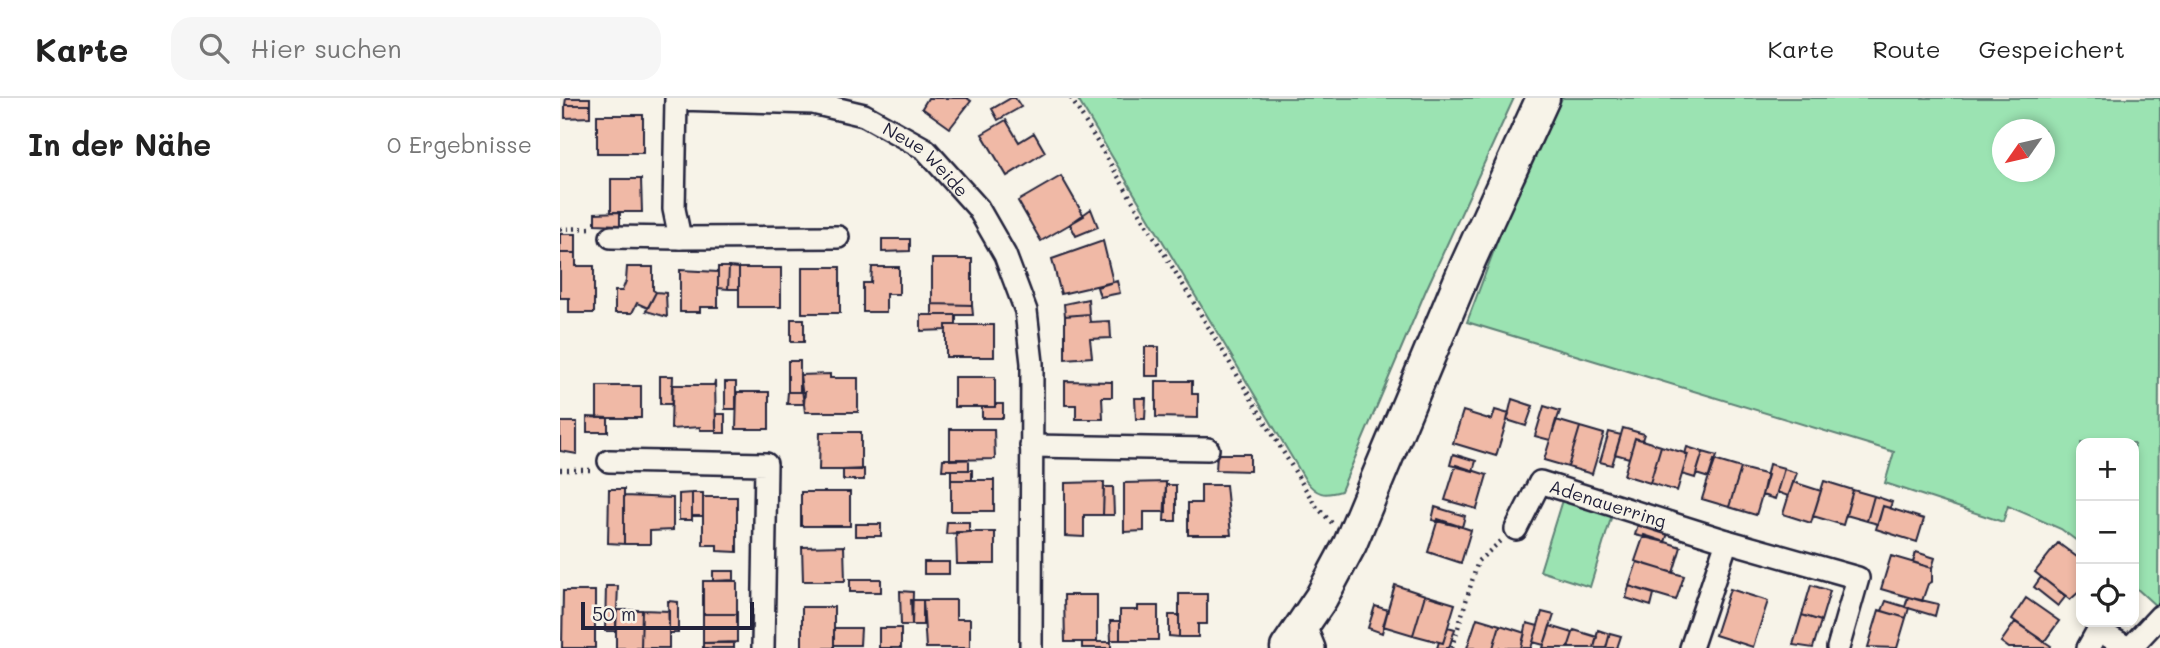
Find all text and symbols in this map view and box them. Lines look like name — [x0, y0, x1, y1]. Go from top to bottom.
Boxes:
search box — [171, 17, 661, 80]
text: Karte — [35, 27, 129, 70]
icon: search — [195, 29, 233, 67]
text: Hier suchen — [251, 31, 402, 65]
text: Karte — [1767, 33, 1834, 64]
text: Route — [1872, 33, 1941, 64]
text: Gespeichert — [1979, 33, 2125, 64]
street label: Neue Weide — [879, 116, 974, 202]
north arrow — [1992, 119, 2055, 182]
text: In der Nähe — [28, 124, 211, 164]
text: 0 Ergebnisse — [387, 129, 532, 159]
map controls — [2076, 438, 2139, 627]
button: + — [2076, 438, 2139, 501]
street label: Adenauerring — [1546, 474, 1669, 533]
button: − — [2076, 501, 2139, 564]
button: locate — [2076, 564, 2139, 627]
scale bar — [581, 599, 754, 631]
text: 50 m — [592, 601, 636, 626]

